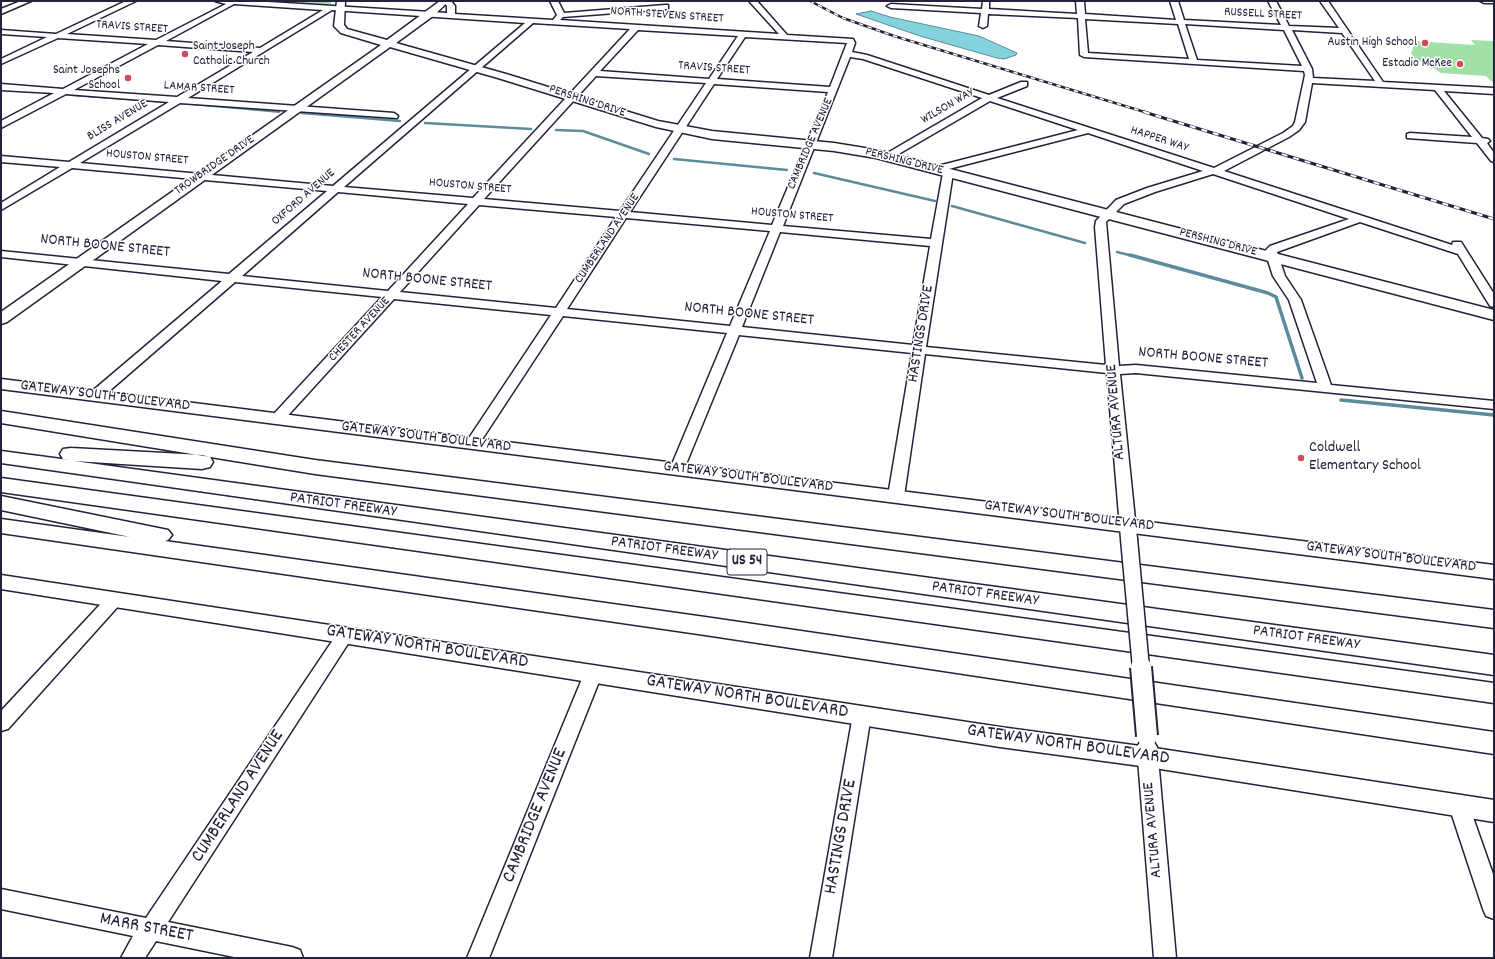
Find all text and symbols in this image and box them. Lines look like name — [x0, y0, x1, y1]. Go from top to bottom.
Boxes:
street label: NORTH STEVENS STREET — [610, 4, 724, 28]
street label: RUSSELL STREET — [1224, 5, 1302, 25]
street label: TRAVIS STREET — [96, 18, 168, 38]
place label: Austin High School — [1327, 35, 1417, 51]
marker: Austin High School — [1420, 38, 1430, 48]
place label: Saint Joseph Catholic Church — [193, 39, 270, 70]
marker: Saint Joseph Catholic Church — [180, 49, 190, 59]
place label: Estadio McKee — [1382, 56, 1452, 72]
street label: TRAVIS STREET — [678, 59, 750, 79]
marker: Estadio McKee — [1455, 59, 1465, 69]
place label: Saint Josephs School — [53, 63, 120, 94]
marker: Saint Josephs School — [123, 73, 133, 83]
street label: LAMAR STREET — [163, 79, 235, 99]
street label: PERSHING DRIVE — [547, 82, 627, 122]
street label: WILSON WAY — [919, 86, 977, 128]
street label: CAMBRIDGE AVENUE — [785, 96, 837, 192]
street label: BLISS AVENUE — [85, 97, 151, 145]
street label: HAPPER WAY — [1128, 123, 1190, 157]
street label: TROWBRIDGE DRIVE — [172, 133, 258, 199]
street label: PERSHING DRIVE — [863, 145, 945, 179]
street label: HOUSTON STREET — [105, 147, 189, 169]
street label: OXFORD AVENUE — [269, 166, 339, 230]
street label: HOUSTON STREET — [428, 176, 512, 198]
street label: CUMBERLAND AVENUE — [572, 191, 644, 287]
street label: HOUSTON STREET — [750, 205, 834, 227]
street label: PERSHING DRIVE — [1177, 225, 1259, 261]
street label: NORTH BOONE STREET — [39, 231, 171, 263]
street label: NORTH BOONE STREET — [361, 265, 493, 297]
street label: HASTINGS DRIVE — [905, 284, 939, 384]
street label: CHESTER AVENUE — [326, 294, 394, 366]
street label: NORTH BOONE STREET — [683, 299, 815, 331]
street label: NORTH BOONE STREET — [1137, 344, 1269, 374]
street label: ALTURA AVENUE — [1103, 363, 1131, 461]
street label: GATEWAY SOUTH BOULEVARD — [19, 377, 191, 417]
street label: GATEWAY SOUTH BOULEVARD — [340, 418, 512, 458]
place label: Coldwell Elementary School — [1309, 439, 1421, 477]
marker: Coldwell Elementary School — [1296, 453, 1306, 463]
street label: GATEWAY SOUTH BOULEVARD — [662, 458, 834, 498]
street label: PATRIOT FREEWAY — [288, 489, 398, 523]
street label: GATEWAY SOUTH BOULEVARD — [983, 497, 1155, 537]
street label: PATRIOT FREEWAY — [609, 533, 719, 567]
street label: GATEWAY SOUTH BOULEVARD — [1305, 538, 1477, 578]
road number: US 54 — [727, 549, 767, 575]
street label: PATRIOT FREEWAY — [930, 578, 1040, 612]
street label: GATEWAY NORTH BOULEVARD — [324, 621, 530, 675]
street label: PATRIOT FREEWAY — [1251, 622, 1361, 656]
street label: GATEWAY NORTH BOULEVARD — [644, 671, 850, 725]
street label: GATEWAY NORTH BOULEVARD — [965, 721, 1171, 771]
street label: CUMBERLAND AVENUE — [188, 726, 290, 868]
street label: CAMBRIDGE AVENUE — [499, 746, 573, 886]
street label: HASTINGS DRIVE — [821, 778, 863, 896]
street label: ALTURA AVENUE — [1140, 781, 1168, 879]
street label: MARR STREET — [97, 909, 195, 949]

